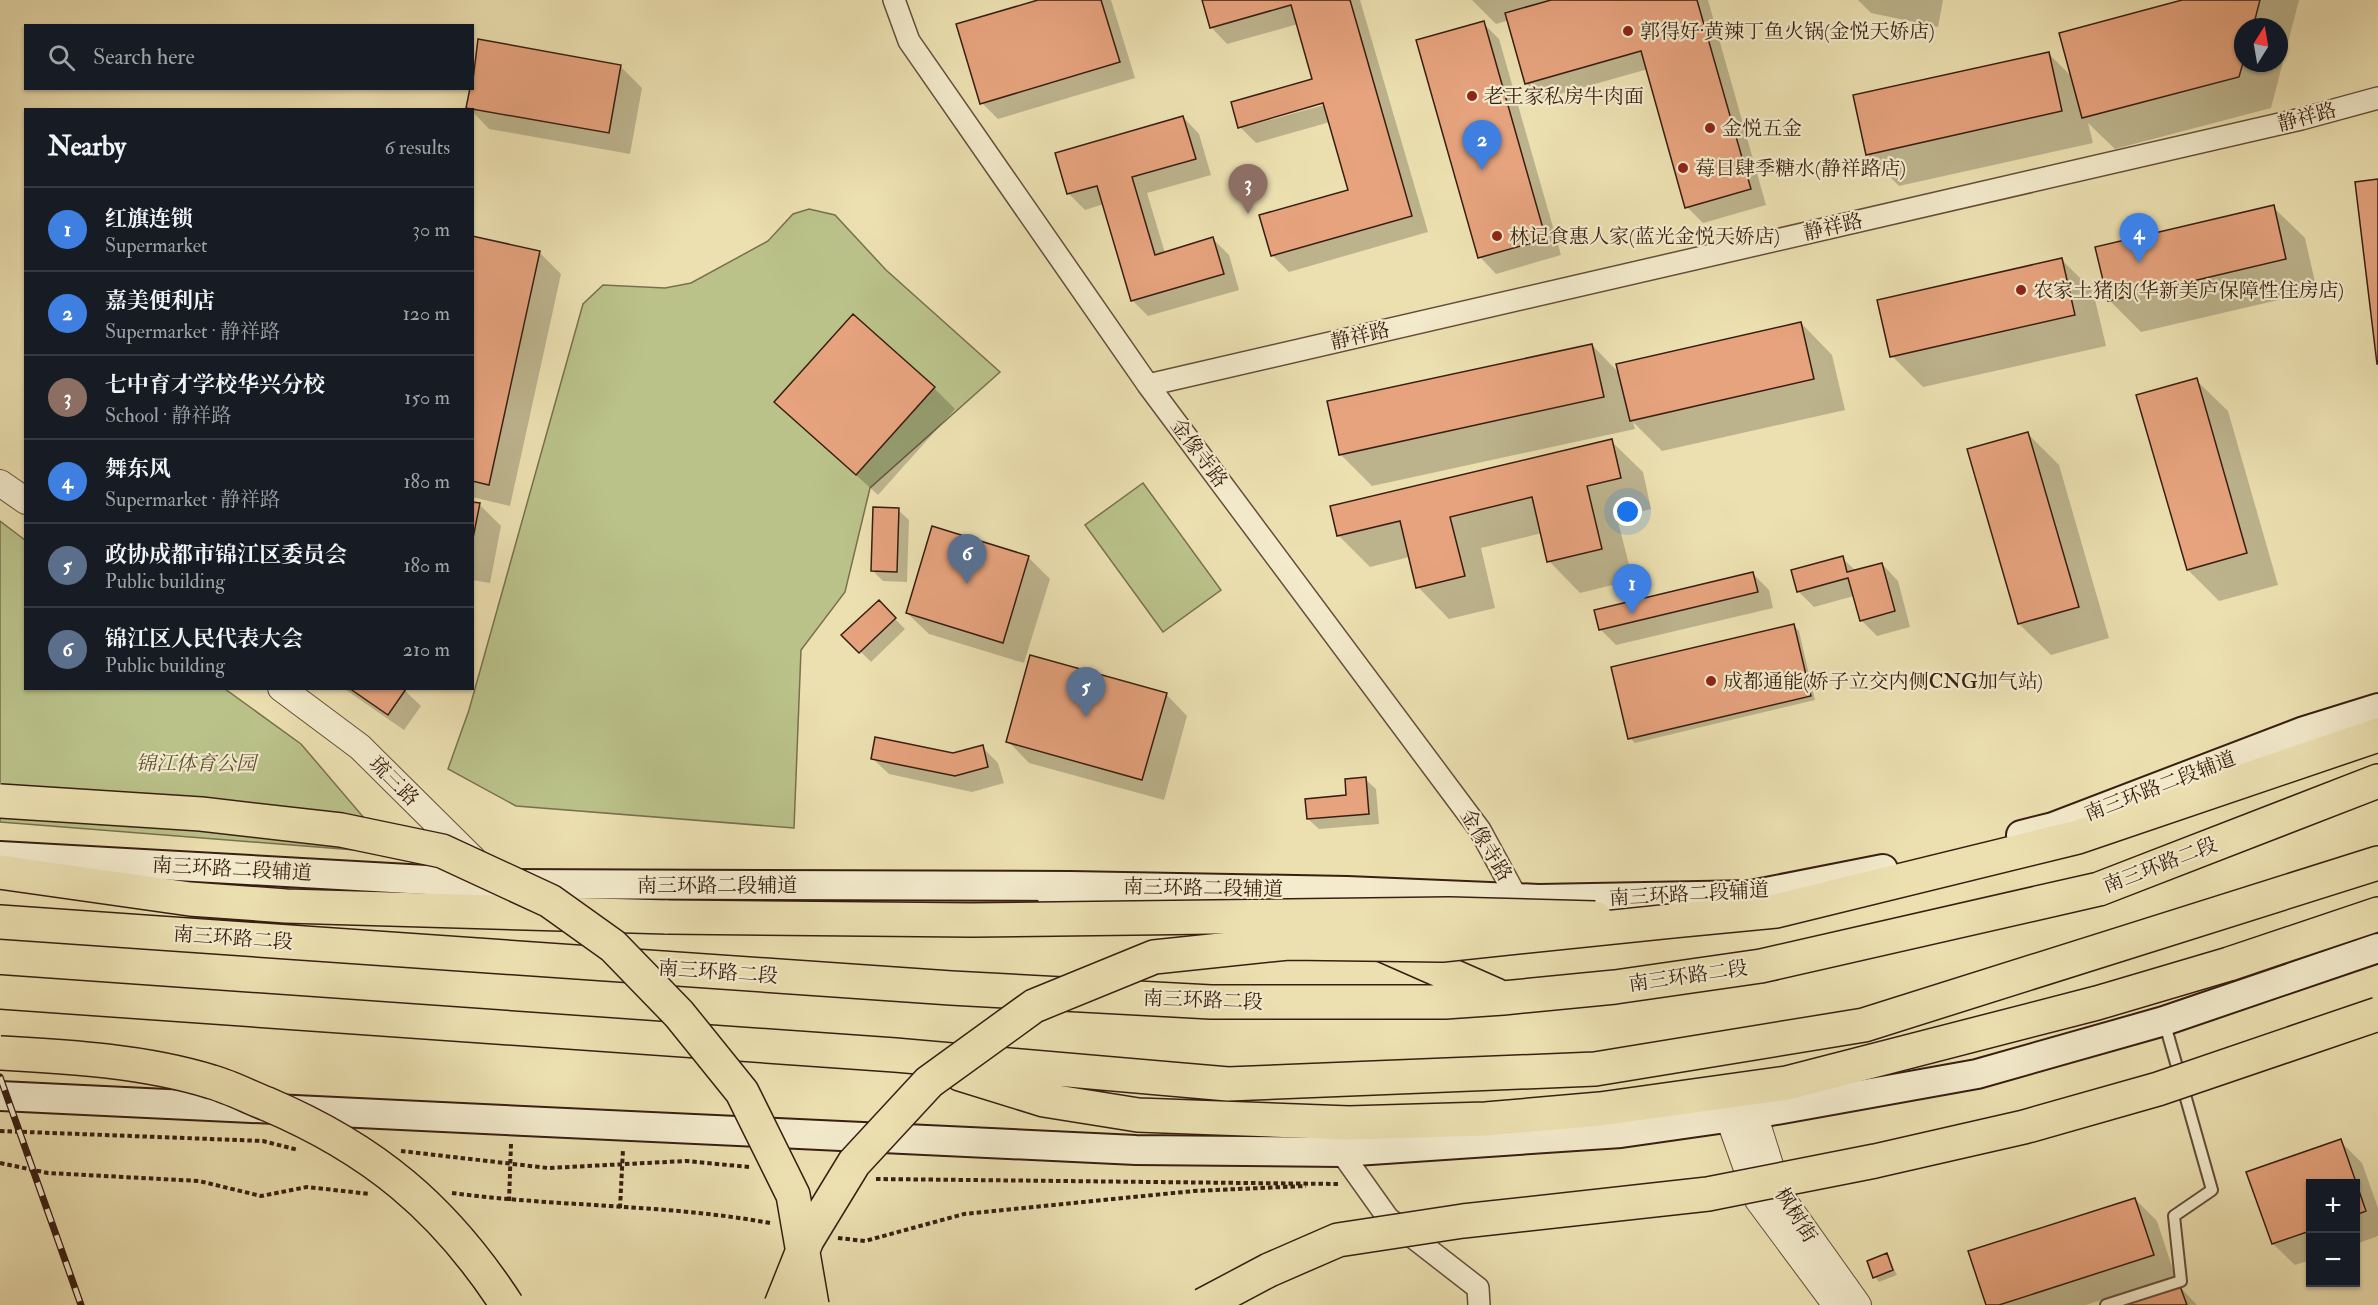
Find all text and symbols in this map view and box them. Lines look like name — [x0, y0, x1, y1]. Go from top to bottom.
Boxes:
north arrow — [2234, 18, 2288, 72]
place label: 郭得好·黄辣丁鱼火锅(金悦天娇店) — [1640, 19, 1935, 44]
search box — [24, 24, 474, 90]
marker: 郭得好·黄辣丁鱼火锅(金悦天娇店) — [1621, 24, 1635, 38]
icon: search — [45, 41, 78, 74]
text: Search here — [93, 43, 195, 71]
place label: 老王家私房牛肉面 — [1484, 84, 1644, 109]
marker: 老王家私房牛肉面 — [1465, 89, 1479, 103]
street label: 静祥路 — [2275, 97, 2339, 137]
place label: 金悦五金 — [1722, 116, 1802, 141]
pin: 2 — [1462, 120, 1502, 170]
marker: 金悦五金 — [1703, 121, 1717, 135]
text: Nearby — [48, 131, 126, 163]
text: 6 results — [384, 135, 450, 160]
place label: 莓日肆季糖水(静祥路店) — [1695, 156, 1906, 181]
marker: 莓日肆季糖水(静祥路店) — [1676, 161, 1690, 175]
pin: 3 — [1228, 164, 1268, 214]
text: 红旗连锁 — [105, 205, 193, 233]
street label: 静祥路 — [1801, 208, 1865, 246]
pin: 4 — [2120, 214, 2158, 263]
text: 1 — [64, 217, 71, 242]
text: 30 m — [412, 217, 450, 242]
place label: 林记食惠人家(蓝光金悦天娇店) — [1509, 224, 1780, 249]
marker: 林记食惠人家(蓝光金悦天娇店) — [1490, 229, 1504, 243]
text: Supermarket — [105, 233, 208, 258]
place label: 农家土猪肉(华新美庐保障性住房店) — [2033, 278, 2344, 303]
marker: 农家土猪肉(华新美庐保障性住房店) — [2014, 283, 2028, 297]
text: 嘉美便利店 — [105, 287, 215, 315]
text: 2 — [62, 301, 73, 326]
text: 120 m — [403, 301, 450, 326]
street label: 静祥路 — [1328, 317, 1392, 355]
text: Supermarket · 静祥路 — [105, 319, 280, 344]
text: 七中育才学校华兴分校 — [105, 371, 325, 399]
text: 3 — [64, 385, 71, 410]
text: 150 m — [404, 385, 450, 410]
text: School · 静祥路 — [105, 403, 231, 428]
street label: 金像寺路 — [1165, 414, 1233, 492]
text: 舞东风 — [105, 455, 171, 483]
text: 4 — [62, 469, 73, 494]
text: 180 m — [403, 469, 450, 494]
text: Supermarket · 静祥路 — [105, 487, 280, 512]
your location — [1613, 497, 1642, 526]
pin: 6 — [948, 534, 986, 584]
text: 政协成都市锦江区委员会 — [105, 541, 347, 569]
text: 5 — [63, 553, 72, 578]
text: 180 m — [403, 553, 450, 578]
pin: 1 — [1612, 564, 1652, 614]
text: Public building — [105, 569, 225, 594]
text: 锦江区人民代表大会 — [105, 625, 303, 653]
text: 6 — [62, 637, 73, 662]
text: 210 m — [403, 637, 450, 662]
text: Public building — [105, 653, 225, 678]
pin: 5 — [1066, 668, 1106, 717]
place label: 成都通能(娇子立交内侧CNG加气站) — [1723, 669, 2043, 694]
marker: 成都通能(娇子立交内侧CNG加气站) — [1704, 674, 1718, 688]
street label: 南三环路二段辅道 — [2081, 746, 2239, 826]
park label: 锦江体育公园 — [136, 751, 259, 776]
street label: 琉三路 — [364, 751, 424, 811]
street label: 金像寺路 — [1455, 804, 1517, 886]
street label: 南三环路二段 — [2100, 832, 2220, 898]
street label: 南三环路二段辅道 — [151, 852, 313, 886]
street label: 南三环路二段辅道 — [637, 873, 797, 898]
street label: 南三环路二段辅道 — [1123, 874, 1283, 902]
street label: 南三环路二段辅道 — [1608, 877, 1770, 911]
street label: 南三环路二段 — [172, 921, 294, 955]
street label: 南三环路二段 — [657, 955, 779, 989]
street label: 南三环路二段 — [1627, 955, 1749, 997]
street label: 南三环路二段 — [1143, 985, 1263, 1015]
map controls — [2306, 1179, 2360, 1287]
button: + — [2306, 1179, 2360, 1233]
street label: 枫树街 — [1770, 1183, 1822, 1247]
button: − — [2306, 1233, 2360, 1287]

